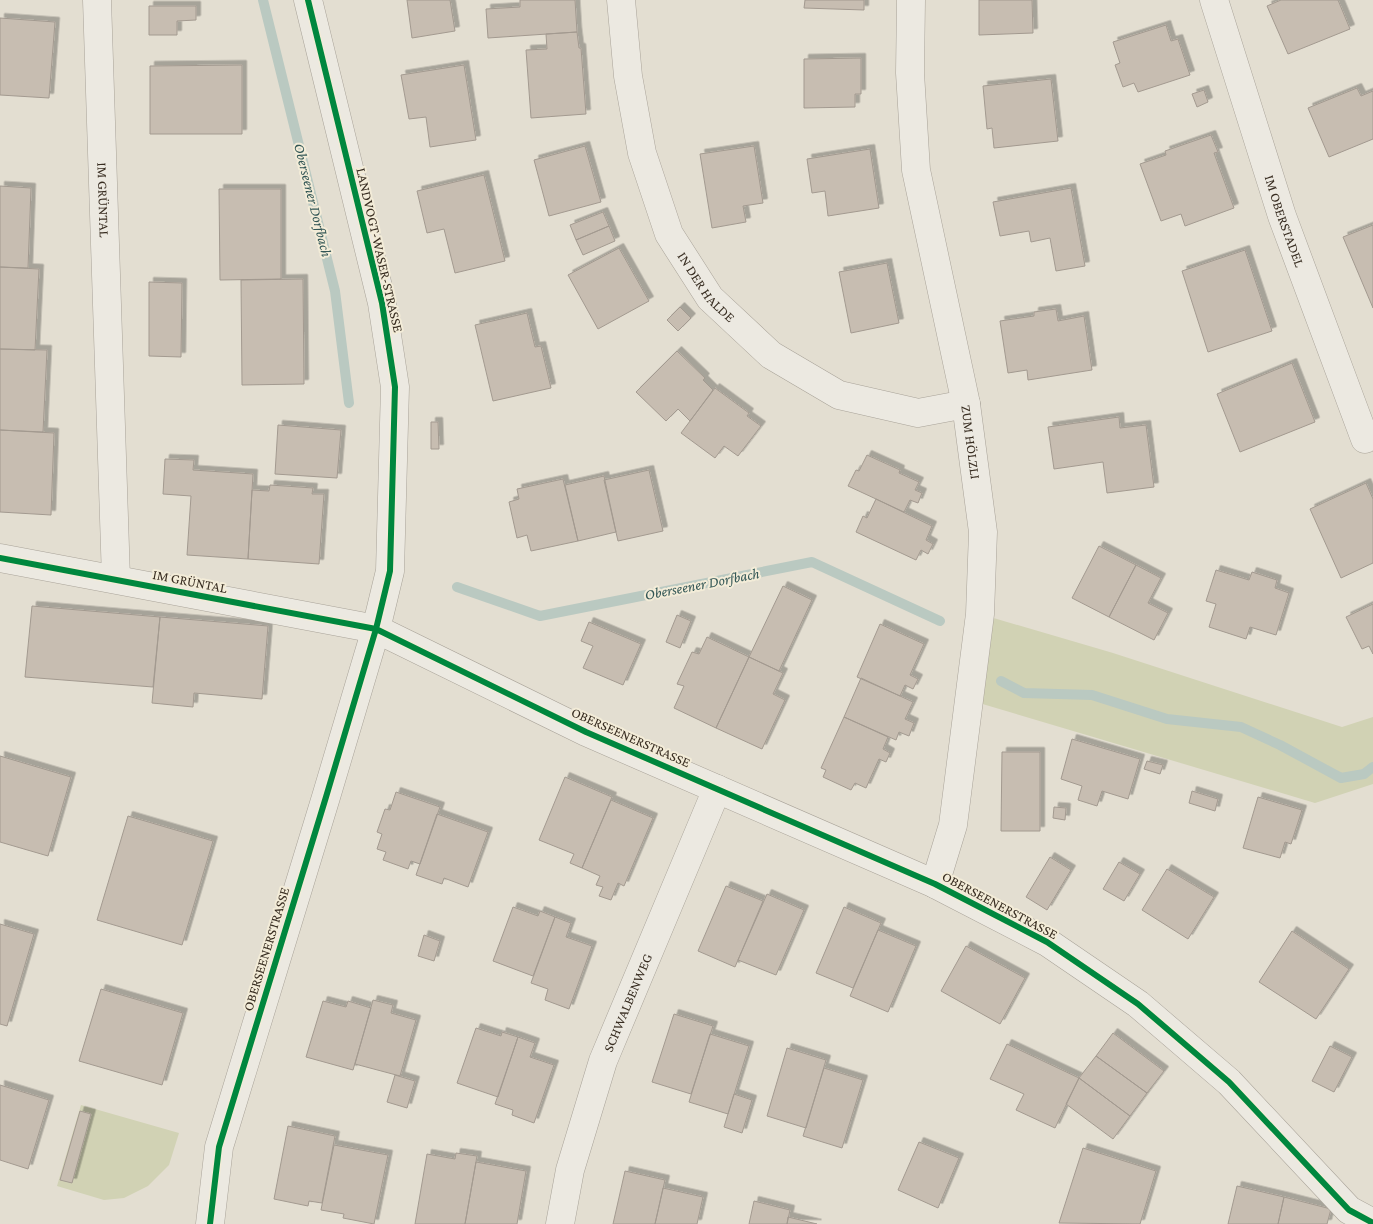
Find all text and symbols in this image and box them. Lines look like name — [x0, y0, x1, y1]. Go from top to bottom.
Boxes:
water label: Oberseener Dorfbach — [290, 142, 335, 259]
street label: IM GRÜNTAL — [94, 162, 113, 238]
street label: LANDVOGT-WASER-STRASSE — [353, 166, 407, 334]
street label: IM OBERSTADEL — [1262, 173, 1308, 269]
street label: IN DER HALDE — [675, 249, 739, 325]
street label: ZUM HÖLZLI — [958, 404, 984, 480]
water label: Oberseener Dorfbach — [643, 565, 761, 604]
street label: IM GRÜNTAL — [152, 566, 228, 596]
street label: OBERSEENERSTRASSE — [569, 704, 693, 771]
street label: OBERSEENERSTRASSE — [940, 868, 1061, 942]
street label: OBERSEENERSTRASSE — [240, 885, 293, 1013]
street label: SCHWALBENWEG — [600, 951, 655, 1054]

